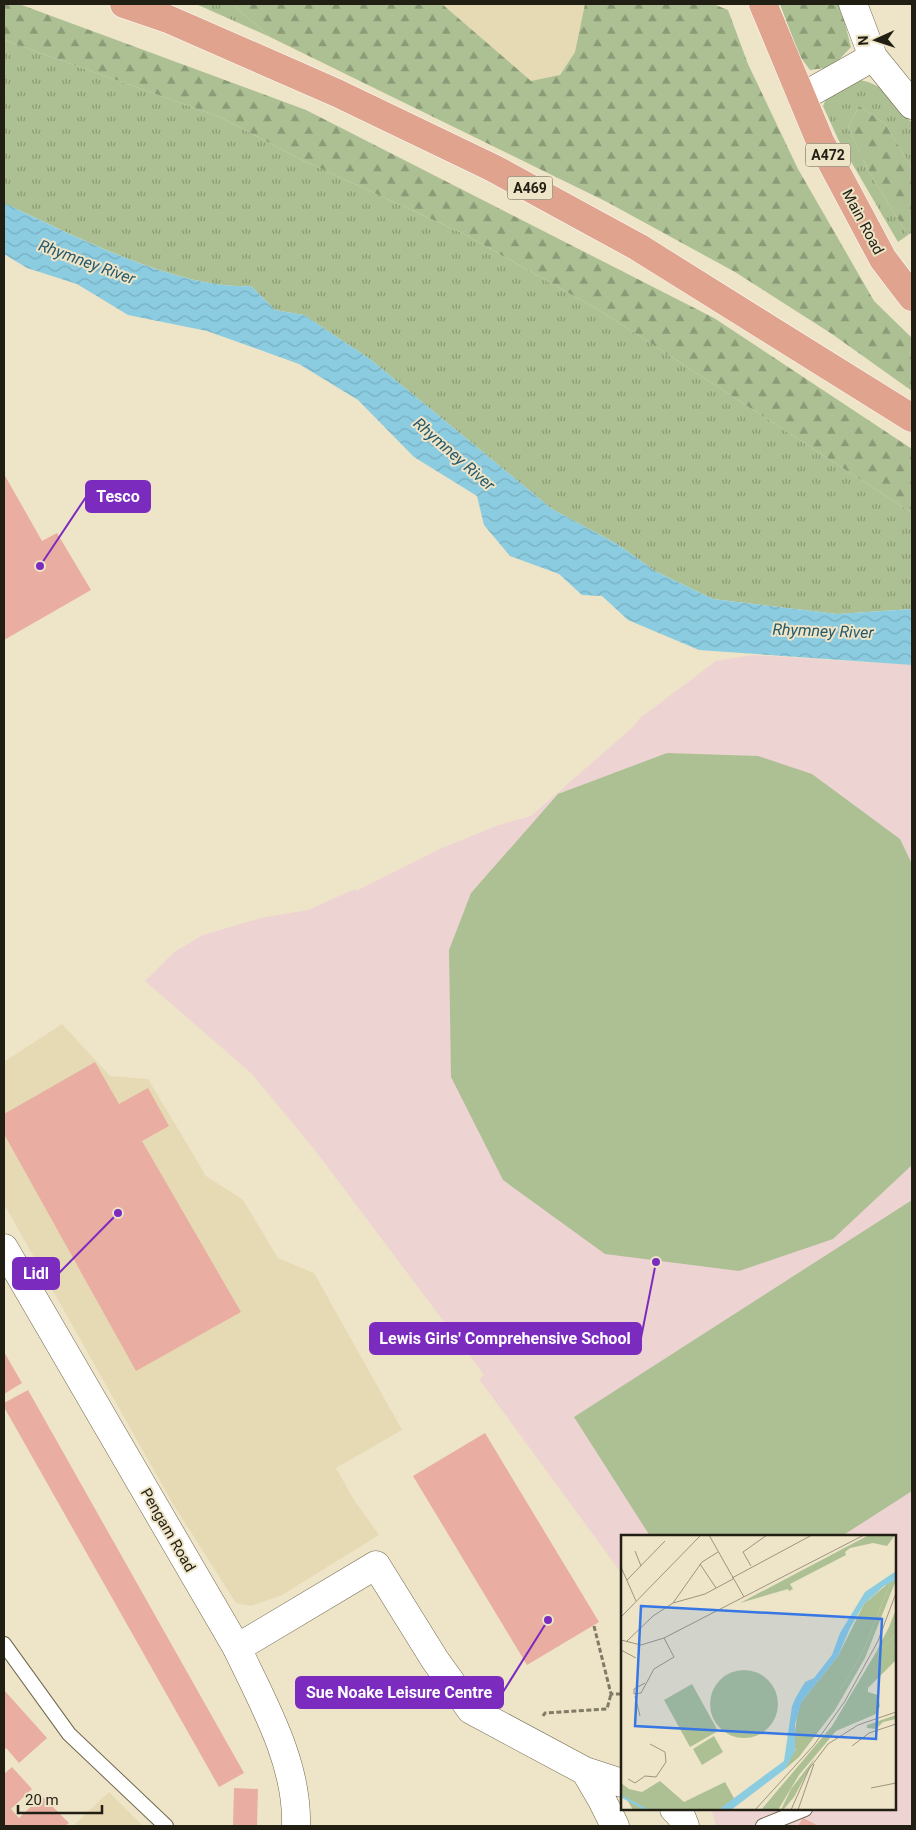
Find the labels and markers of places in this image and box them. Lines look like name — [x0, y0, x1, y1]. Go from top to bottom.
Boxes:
callout: Tesco — [86, 481, 150, 512]
callout: Lidl — [13, 1258, 59, 1289]
callout: Lewis Girls' Comprehensive School — [370, 1323, 641, 1354]
callout: Sue Noake Leisure Centre — [296, 1677, 503, 1708]

